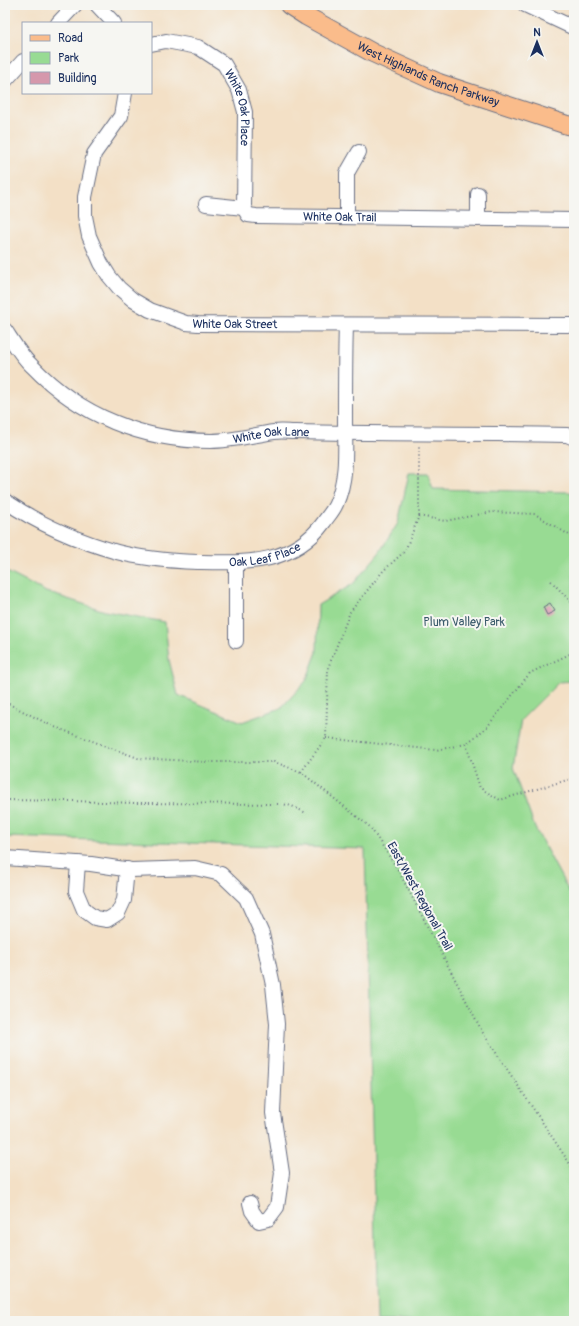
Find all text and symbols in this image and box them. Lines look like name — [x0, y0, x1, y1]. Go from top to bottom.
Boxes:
legend — [22, 22, 152, 94]
north arrow — [517, 22, 557, 62]
text: N — [533, 26, 541, 39]
text: Road — [58, 31, 83, 46]
street label: West Highlands Ranch Parkway — [354, 39, 501, 110]
text: Park — [58, 51, 79, 66]
street label: White Oak Place — [221, 67, 252, 146]
text: Building — [58, 71, 97, 86]
street label: White Oak Trail — [303, 210, 377, 226]
street label: White Oak Street — [192, 317, 277, 332]
street label: White Oak Lane — [232, 425, 309, 447]
street label: Oak Leaf Place — [229, 539, 304, 570]
park label: Plum Valley Park — [423, 615, 505, 630]
street label: East/West Regional Trail — [384, 839, 456, 953]

